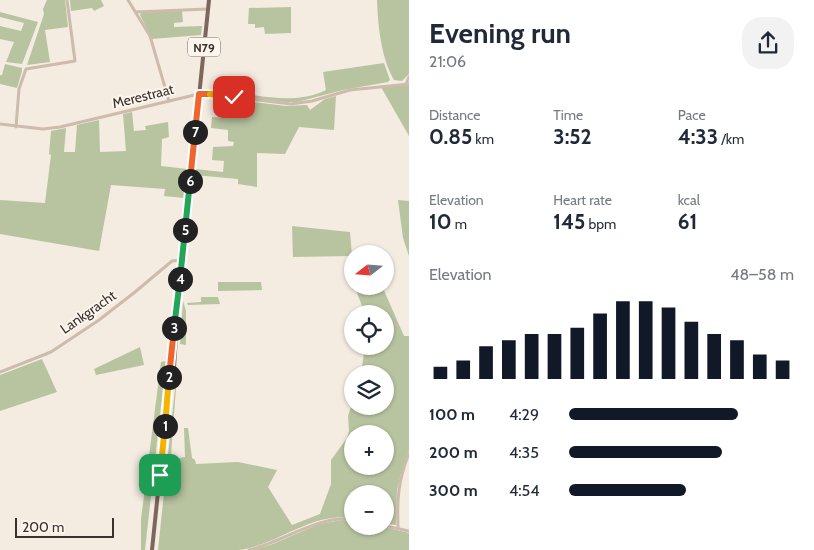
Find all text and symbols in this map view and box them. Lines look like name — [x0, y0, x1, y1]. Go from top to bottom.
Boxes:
text: Evening run — [429, 16, 571, 50]
button: share — [742, 17, 794, 69]
road number: N79 — [188, 38, 220, 56]
text: 21:06 — [429, 52, 466, 71]
pin — [213, 76, 255, 118]
street label: Merestraat — [110, 80, 176, 112]
icon: check — [220, 83, 248, 111]
text: Distance — [429, 106, 481, 124]
text: Time — [553, 106, 583, 124]
text: Pace — [678, 106, 706, 124]
pin: 7 — [182, 120, 208, 144]
text: 7 — [192, 123, 199, 141]
text: 0.85 — [429, 124, 472, 149]
text: 3:52 — [553, 124, 592, 149]
text: 4:33 — [678, 124, 718, 149]
text: km — [472, 130, 494, 148]
text: /km — [718, 130, 744, 148]
pin: 6 — [178, 168, 202, 194]
text: 6 — [187, 172, 194, 190]
text: Elevation — [429, 191, 484, 209]
text: Heart rate — [553, 191, 612, 209]
text: kcal — [678, 191, 700, 209]
text: 10 — [429, 209, 452, 234]
text: 145 — [553, 209, 585, 234]
text: 61 — [678, 209, 697, 234]
text: m — [452, 215, 467, 233]
text: bpm — [585, 215, 616, 233]
pin: 5 — [172, 218, 198, 242]
text: 5 — [182, 221, 189, 239]
north arrow — [344, 245, 394, 295]
map controls — [344, 245, 394, 535]
text: Elevation — [429, 265, 492, 284]
text: 48–58 m — [730, 265, 794, 284]
pin: 4 — [168, 266, 192, 292]
text: 4 — [176, 270, 185, 288]
street label: Lankgracht — [57, 286, 120, 338]
button: locate — [344, 305, 394, 355]
pin: 3 — [162, 316, 186, 340]
text: 3 — [171, 319, 178, 337]
pin: 2 — [156, 364, 182, 390]
button: layers — [344, 365, 394, 415]
text: 2 — [166, 368, 173, 386]
text: 100 m — [429, 405, 475, 424]
text: 4:29 — [509, 405, 539, 424]
pin: 1 — [152, 414, 178, 438]
text: 1 — [163, 417, 168, 435]
button: + — [344, 425, 394, 475]
text: 200 m — [429, 443, 478, 462]
text: 4:35 — [509, 443, 539, 462]
pin — [139, 454, 181, 496]
icon: arrive — [146, 461, 174, 489]
text: 300 m — [429, 481, 478, 500]
text: 4:54 — [509, 481, 539, 500]
button: − — [344, 485, 394, 535]
scale bar — [15, 515, 114, 538]
text: 200 m — [22, 518, 64, 536]

